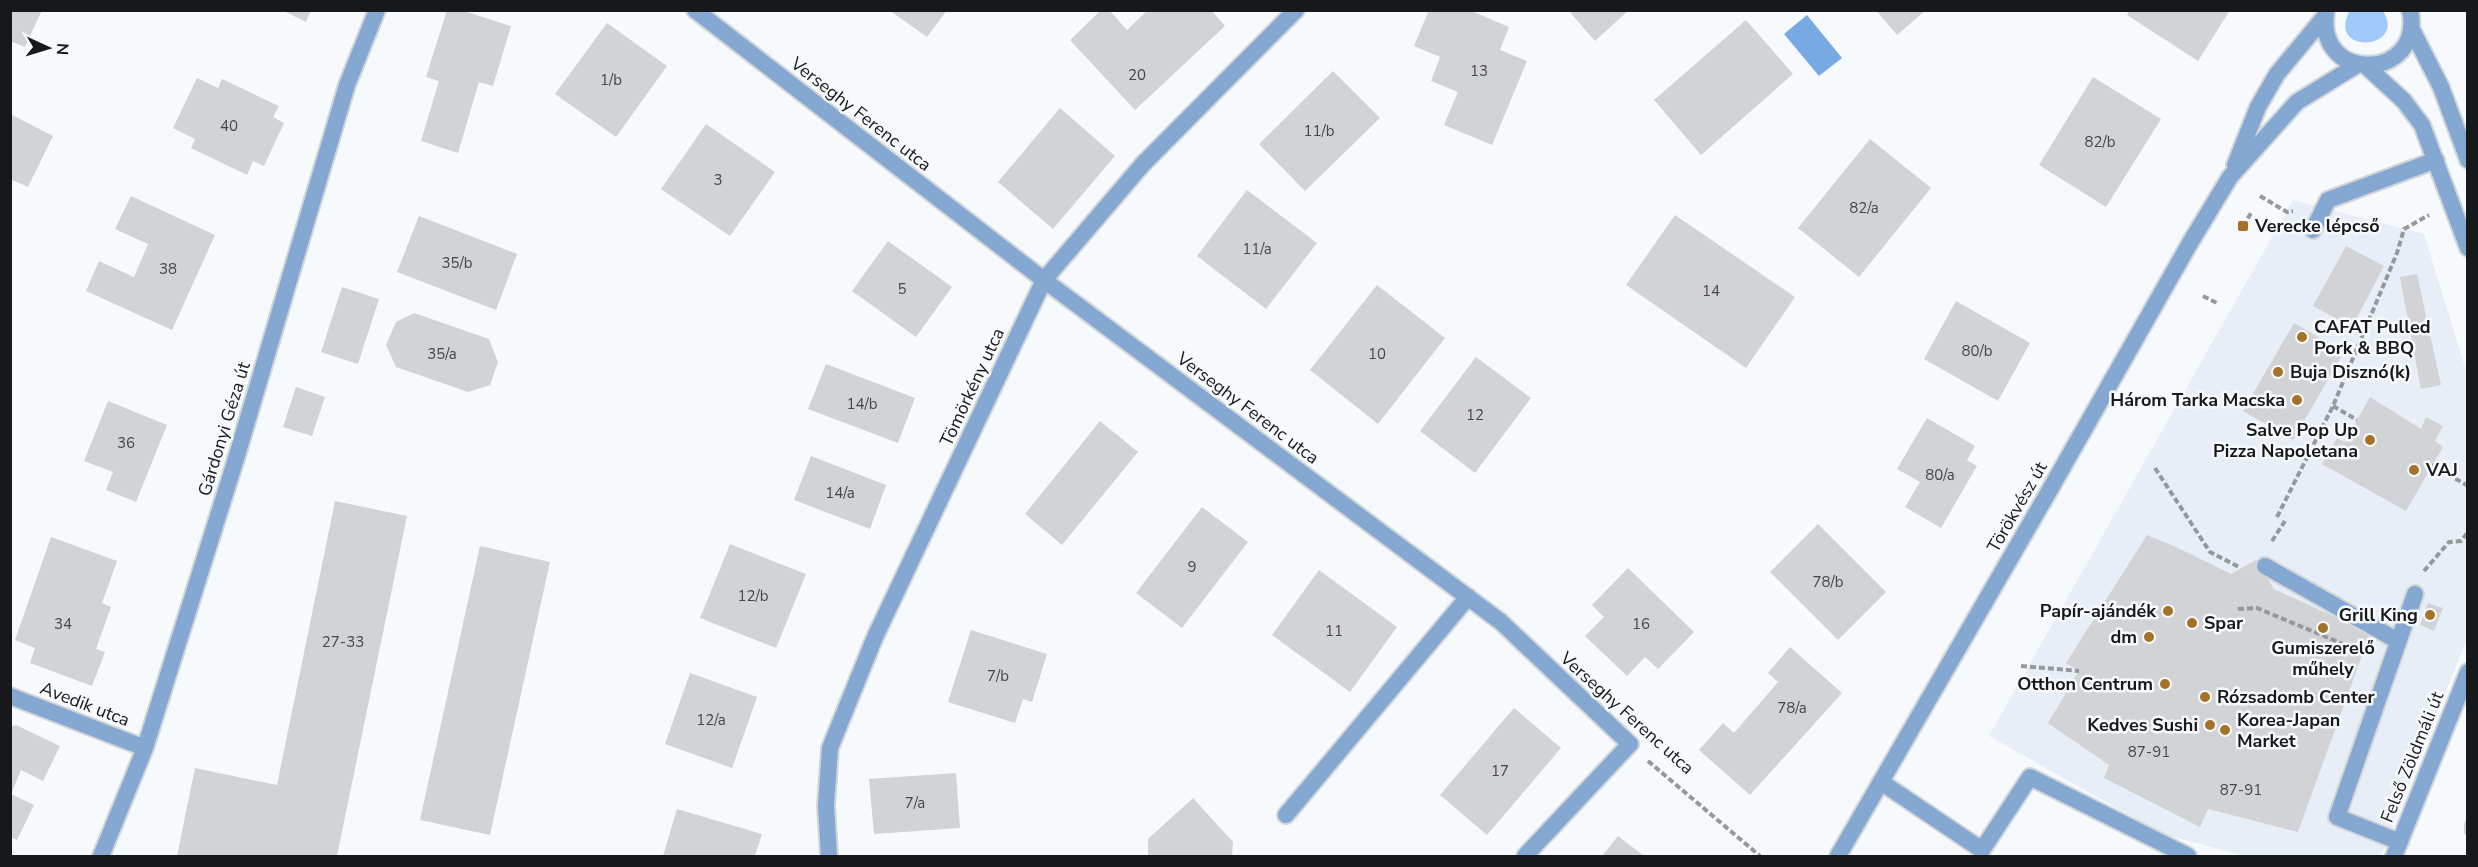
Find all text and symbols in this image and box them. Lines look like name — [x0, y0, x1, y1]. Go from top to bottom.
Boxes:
north arrow — [18, 18, 78, 78]
text: N — [51, 42, 73, 56]
street label: Verseghy Ferenc utca — [785, 51, 936, 177]
house number: 13 — [1470, 61, 1488, 81]
house number: 20 — [1128, 65, 1146, 85]
house number: 1/b — [600, 70, 622, 90]
house number: 40 — [220, 116, 238, 136]
house number: 11/b — [1304, 121, 1335, 141]
house number: 82/b — [2085, 132, 2116, 152]
house number: 3 — [713, 170, 723, 190]
house number: 82/a — [1849, 198, 1879, 218]
place label: Verecke lépcső — [2254, 214, 2380, 238]
marker: Verecke lépcső — [2236, 219, 2250, 233]
house number: 11/a — [1242, 239, 1272, 259]
house number: 35/b — [442, 253, 473, 273]
house number: 38 — [159, 259, 177, 279]
house number: 5 — [897, 279, 907, 299]
house number: 14 — [1702, 281, 1720, 301]
place label: CAFAT Pulled Pork & BBQ — [2314, 315, 2430, 360]
street label: Tömörkény utca — [934, 324, 1010, 450]
marker: CAFAT Pulled Pork & BBQ — [2295, 330, 2309, 344]
house number: 80/b — [1962, 341, 1993, 361]
house number: 35/a — [427, 344, 457, 364]
house number: 10 — [1368, 344, 1386, 364]
street label: Verseghy Ferenc utca — [1171, 346, 1324, 469]
street label: Gárdonyi Géza út — [192, 358, 256, 499]
place label: Buja Disznó(k) — [2290, 360, 2411, 384]
marker: Buja Disznó(k) — [2271, 365, 2285, 379]
place label: Három Tarka Macska — [2110, 388, 2285, 412]
marker: Három Tarka Macska — [2290, 393, 2304, 407]
house number: 14/b — [847, 394, 878, 414]
house number: 12 — [1466, 405, 1484, 425]
place label: Salve Pop Up Pizza Napoletana — [2213, 418, 2358, 463]
house number: 36 — [117, 433, 135, 453]
marker: Salve Pop Up Pizza Napoletana — [2363, 433, 2377, 447]
street label: Törökvész út — [1981, 457, 2053, 557]
place label: VAJ — [2425, 458, 2458, 482]
marker: VAJ — [2407, 463, 2421, 477]
house number: 80/a — [1925, 465, 1955, 485]
house number: 14/a — [825, 483, 855, 503]
house number: 9 — [1187, 557, 1197, 577]
house number: 78/b — [1813, 572, 1844, 592]
house number: 12/b — [738, 586, 769, 606]
place label: Papír-ajándék — [2040, 599, 2156, 623]
place label: Grill King — [2339, 603, 2418, 627]
marker: Papír-ajándék — [2161, 604, 2175, 618]
marker: Grill King — [2423, 608, 2437, 622]
place label: Spar — [2204, 611, 2243, 635]
house number: 34 — [54, 614, 72, 634]
house number: 16 — [1632, 614, 1650, 634]
marker: Spar — [2185, 616, 2199, 630]
house number: 11 — [1325, 621, 1343, 641]
marker: Gumiszerelő műhely — [2316, 621, 2330, 635]
place label: dm — [2110, 625, 2137, 649]
marker: dm — [2142, 630, 2156, 644]
house number: 27-33 — [322, 632, 364, 652]
place label: Gumiszerelő műhely — [2271, 636, 2375, 681]
street label: Verseghy Ferenc utca — [1554, 646, 1699, 780]
house number: 7/b — [987, 666, 1009, 686]
place label: Otthon Centrum — [2017, 672, 2153, 696]
street label: Avedik utca — [37, 676, 133, 732]
marker: Otthon Centrum — [2158, 677, 2172, 691]
place label: Rózsadomb Center — [2217, 685, 2375, 709]
street label: Felső Zöldmáli út — [2375, 687, 2449, 826]
marker: Rózsadomb Center — [2198, 690, 2212, 704]
house number: 78/a — [1777, 698, 1807, 718]
place label: Korea-Japan Market — [2237, 708, 2340, 753]
house number: 12/a — [696, 710, 726, 730]
place label: Kedves Sushi — [2087, 713, 2198, 737]
marker: Kedves Sushi — [2203, 718, 2217, 732]
marker: Korea-Japan Market — [2218, 723, 2232, 737]
house number: 87-91 — [2128, 742, 2170, 762]
house number: 17 — [1491, 761, 1509, 781]
house number: 87-91 — [2220, 780, 2262, 800]
house number: 7/a — [905, 793, 925, 813]

